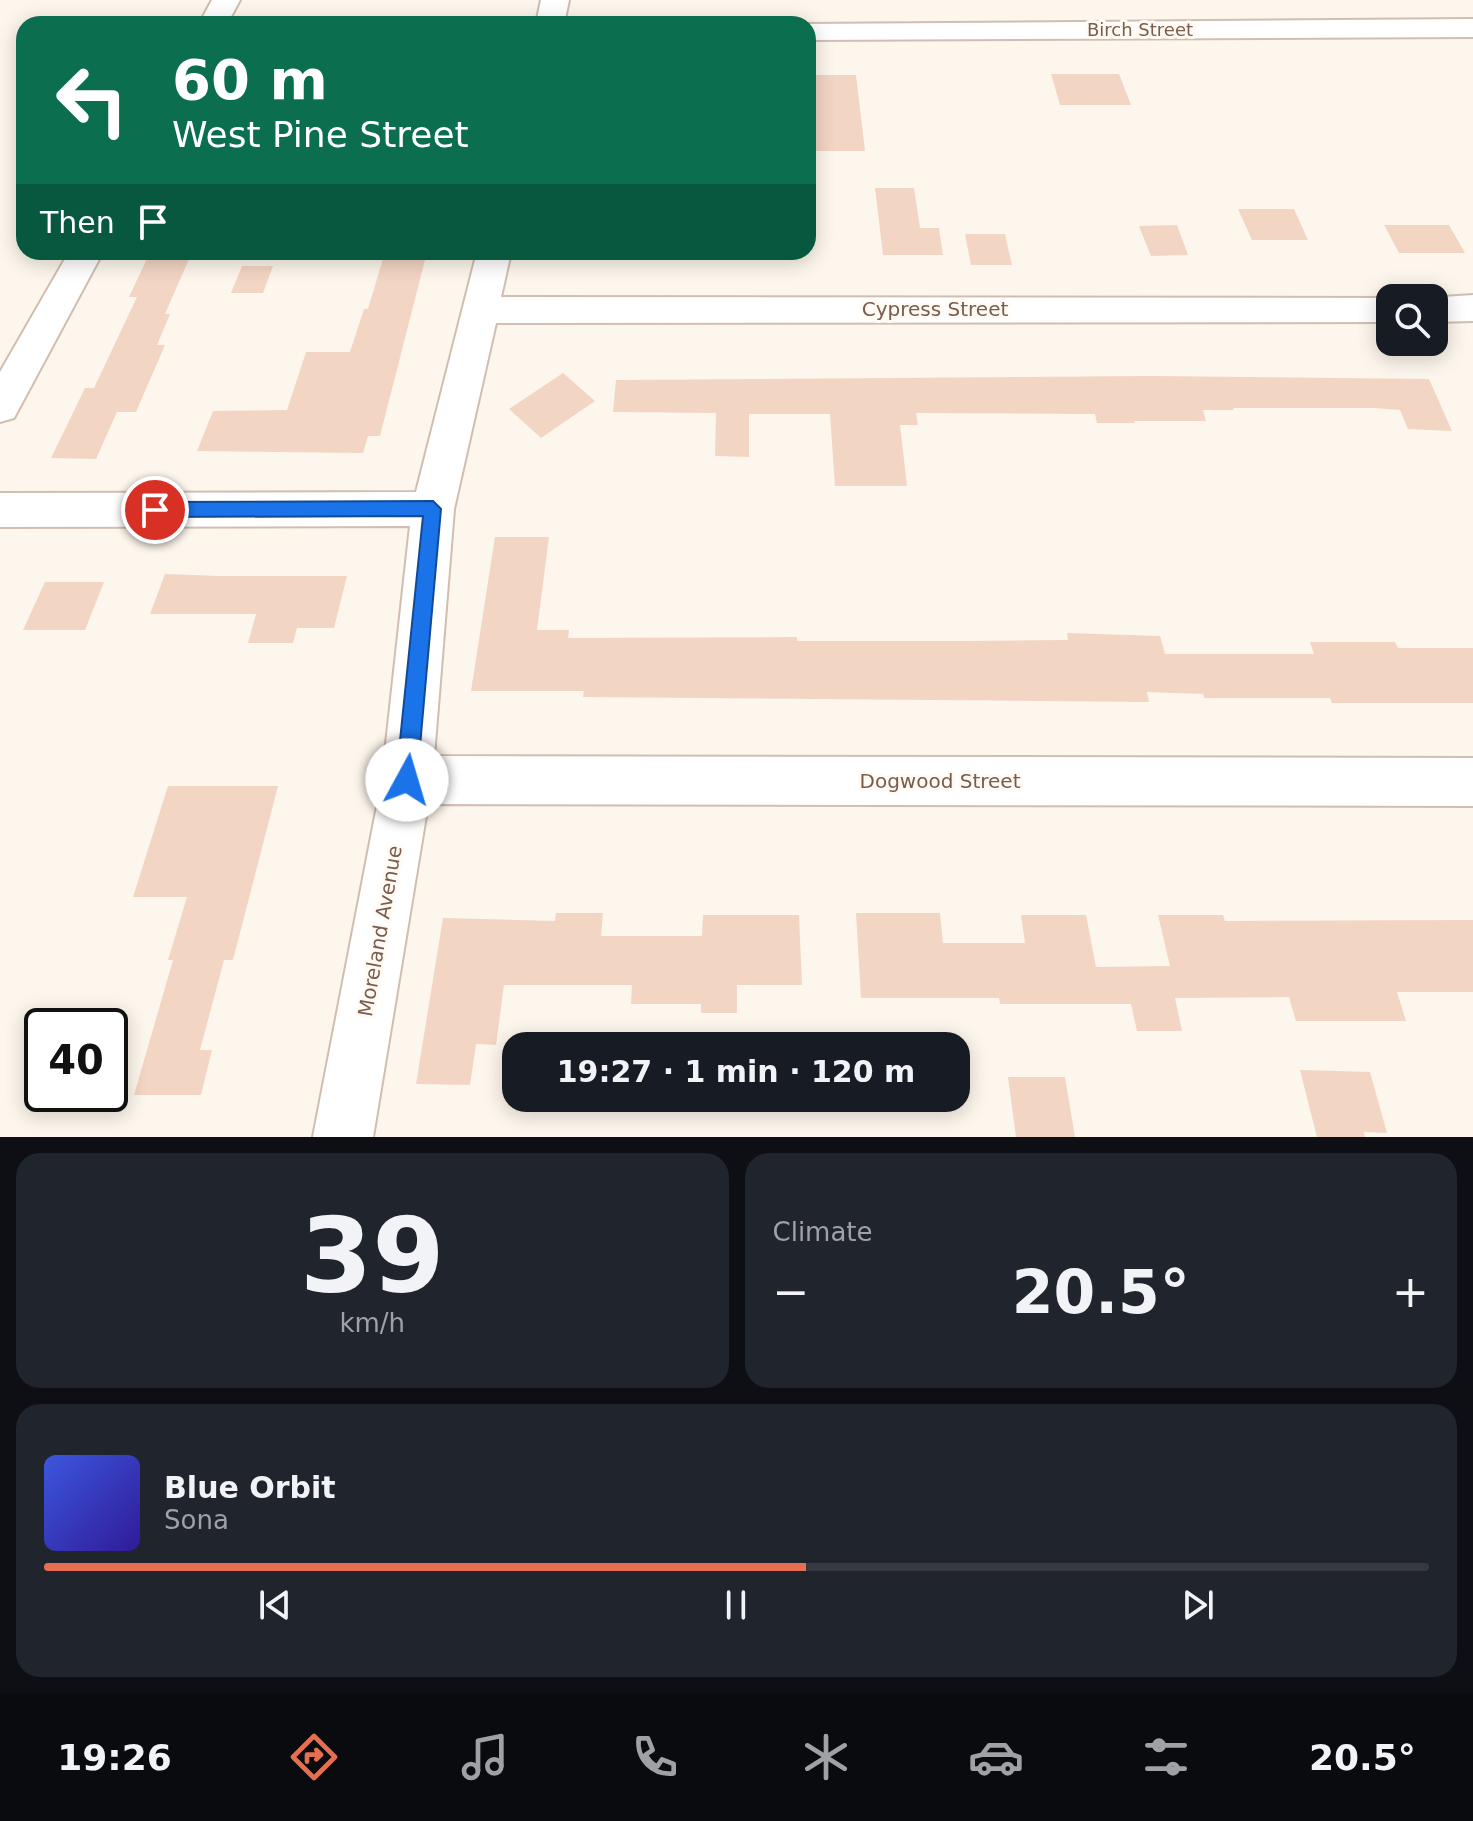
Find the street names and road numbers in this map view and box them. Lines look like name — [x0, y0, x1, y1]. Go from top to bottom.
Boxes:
street label: Birch Street — [1087, 19, 1193, 40]
street label: Cypress Street — [862, 297, 1008, 321]
street label: Dogwood Street — [860, 769, 1021, 793]
street label: Moreland Avenue — [353, 844, 407, 1018]

